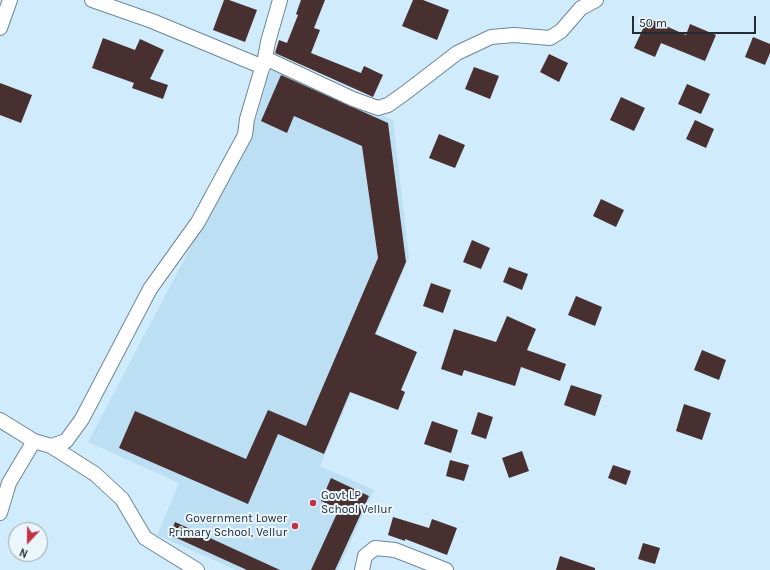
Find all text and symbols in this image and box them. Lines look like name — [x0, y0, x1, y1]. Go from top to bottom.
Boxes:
scale bar — [634, 8, 758, 34]
text: 50 m — [639, 16, 667, 30]
place label: Govt LP School Vellur — [321, 489, 392, 517]
marker: Govt LP School Vellur — [308, 498, 318, 508]
place label: Government Lower Primary School, Vellur — [168, 512, 287, 540]
marker: Government Lower Primary School, Vellur — [290, 521, 300, 531]
north arrow — [8, 522, 48, 562]
text: N — [18, 545, 30, 560]

